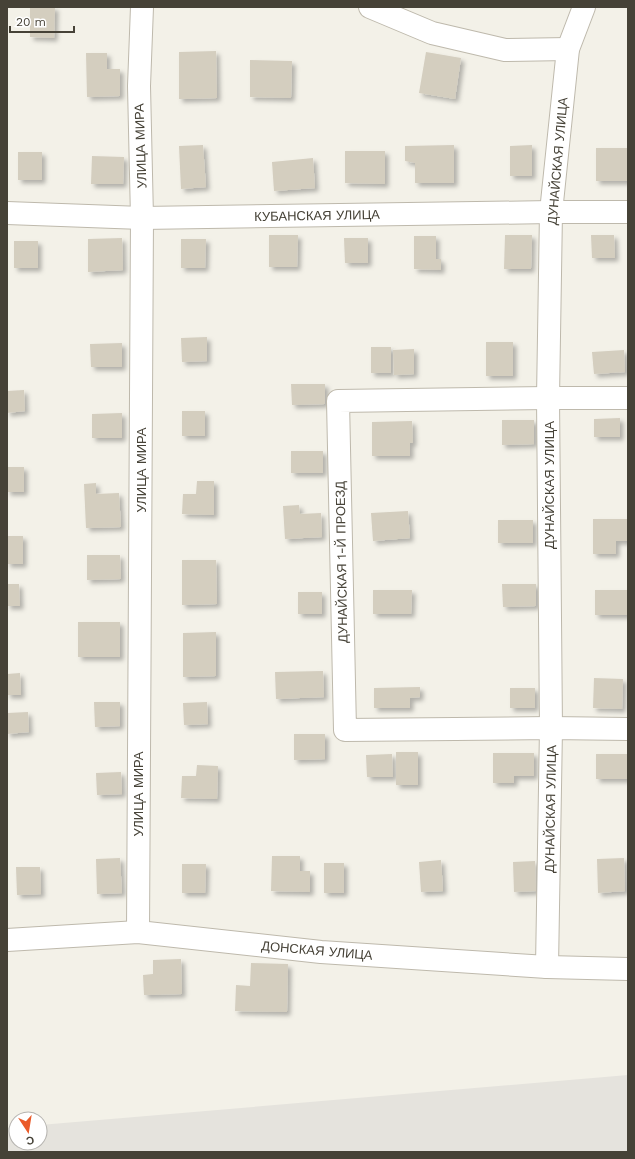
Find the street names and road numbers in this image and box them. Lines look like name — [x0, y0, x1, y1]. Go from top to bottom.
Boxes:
street label: ДУНАЙСКАЯ УЛИЦА — [544, 96, 571, 225]
street label: УЛИЦА МИРА — [132, 103, 149, 189]
street label: КУБАНСКАЯ УЛИЦА — [254, 207, 380, 224]
street label: ДУНАЙСКАЯ УЛИЦА — [542, 421, 557, 549]
street label: УЛИЦА МИРА — [134, 427, 149, 513]
street label: ДУНАЙСКАЯ 1-Й ПРОЕЗД — [333, 481, 350, 643]
street label: ДУНАЙСКАЯ УЛИЦА — [542, 745, 559, 873]
street label: УЛИЦА МИРА — [131, 751, 146, 837]
street label: ДОНСКАЯ УЛИЦА — [261, 938, 374, 963]

